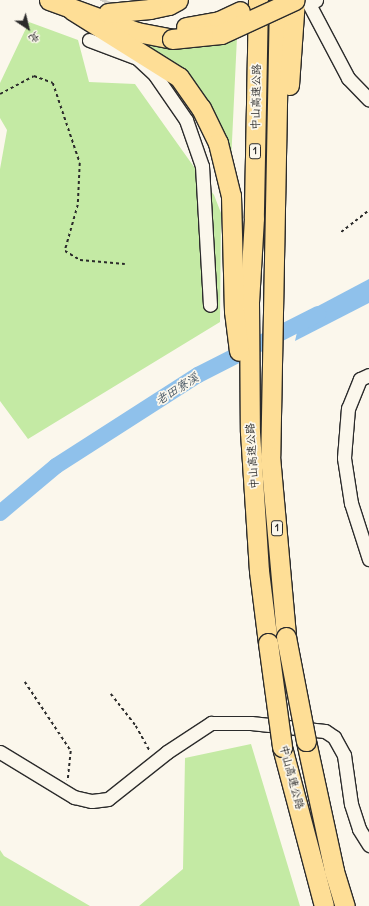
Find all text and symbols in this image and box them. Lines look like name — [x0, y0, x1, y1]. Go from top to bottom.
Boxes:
north arrow — [8, 8, 48, 48]
text: 北 — [26, 29, 43, 47]
street label: 中山高速公路 — [249, 64, 263, 130]
road number: 1 — [249, 143, 261, 159]
water label: 老田寮溪 — [153, 370, 201, 408]
street label: 中山高速公路 — [243, 423, 261, 489]
road number: 1 — [271, 520, 283, 536]
street label: 中山高速公路 — [277, 743, 307, 811]

